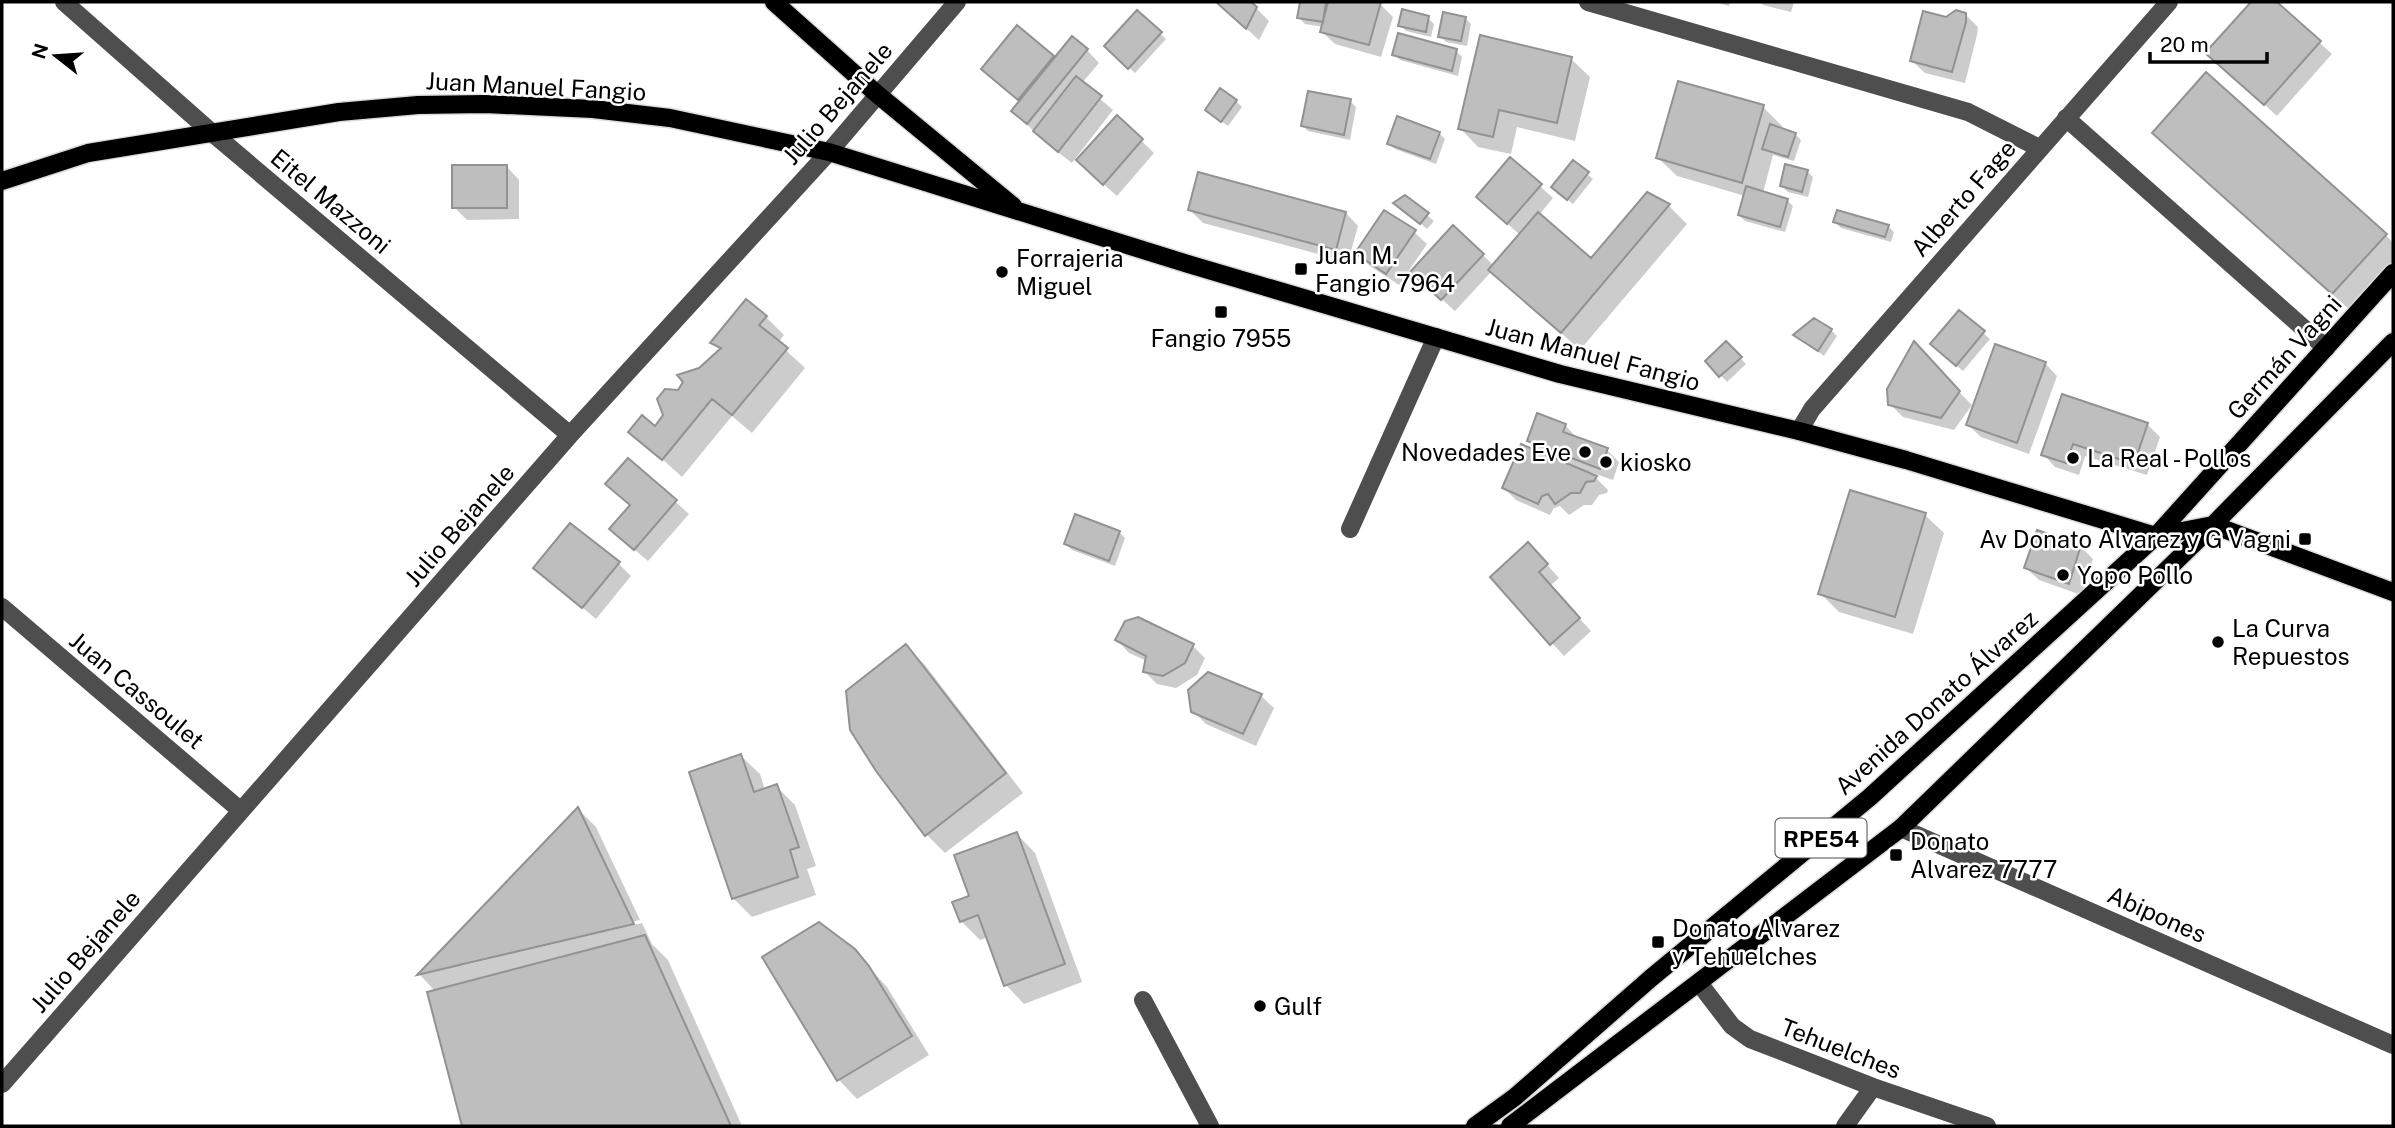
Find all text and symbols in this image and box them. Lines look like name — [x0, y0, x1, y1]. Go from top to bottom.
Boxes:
north arrow — [21, 21, 91, 91]
scale bar — [2150, 21, 2267, 65]
text: 20 m — [2160, 32, 2209, 57]
street label: Julio Bejanele — [776, 36, 898, 170]
text: N — [27, 41, 52, 61]
street label: Juan Manuel Fangio — [425, 66, 647, 106]
street label: Alberto Fage — [1905, 134, 2021, 262]
street label: Eitel Mazzoni — [266, 143, 396, 259]
place label: Juan M. Fangio 7964 — [1315, 241, 1455, 297]
place label: Forrajeria Miguel — [1016, 244, 1124, 300]
marker: Juan M. Fangio 7964 — [1293, 261, 1309, 277]
marker: Forrajeria Miguel — [994, 264, 1010, 280]
street label: Germán Vagni — [2221, 289, 2347, 425]
marker: Fangio 7955 — [1213, 304, 1229, 320]
street label: Juan Manuel Fangio — [1483, 312, 1703, 396]
place label: Fangio 7955 — [1151, 324, 1291, 352]
place label: Novedades Eve — [1401, 438, 1571, 466]
marker: Novedades Eve — [1577, 444, 1593, 460]
place label: La Real - Pollos — [2087, 444, 2251, 472]
place label: kiosko — [1620, 448, 1692, 476]
marker: La Real - Pollos — [2065, 450, 2081, 466]
marker: kiosko — [1598, 454, 1614, 470]
street label: Julio Bejanele — [398, 458, 520, 592]
place label: Av Donato Alvarez y G Vagni — [1979, 525, 2291, 553]
marker: Av Donato Alvarez y G Vagni — [2297, 531, 2313, 547]
place label: Yopo Pollo — [2077, 561, 2193, 589]
marker: Yopo Pollo — [2055, 567, 2071, 583]
street label: Avenida Donato Álvarez — [1829, 604, 2043, 800]
place label: La Curva Repuestos — [2232, 614, 2350, 670]
street label: Juan Cassoulet — [64, 626, 210, 754]
marker: La Curva Repuestos — [2210, 634, 2226, 650]
road number: RPE54 — [1776, 818, 1867, 858]
place label: Donato Alvarez 7777 — [1910, 827, 2057, 883]
marker: Donato Alvarez 7777 — [1888, 847, 1904, 863]
street label: Abipones — [2103, 880, 2211, 948]
street label: Julio Bejanele — [24, 884, 146, 1018]
place label: Donato Alvarez y Tehuelches — [1672, 914, 1840, 970]
marker: Donato Alvarez y Tehuelches — [1650, 934, 1666, 950]
place label: Gulf — [1274, 992, 1322, 1020]
marker: Gulf — [1252, 998, 1268, 1014]
street label: Tehuelches — [1777, 1012, 1905, 1084]

